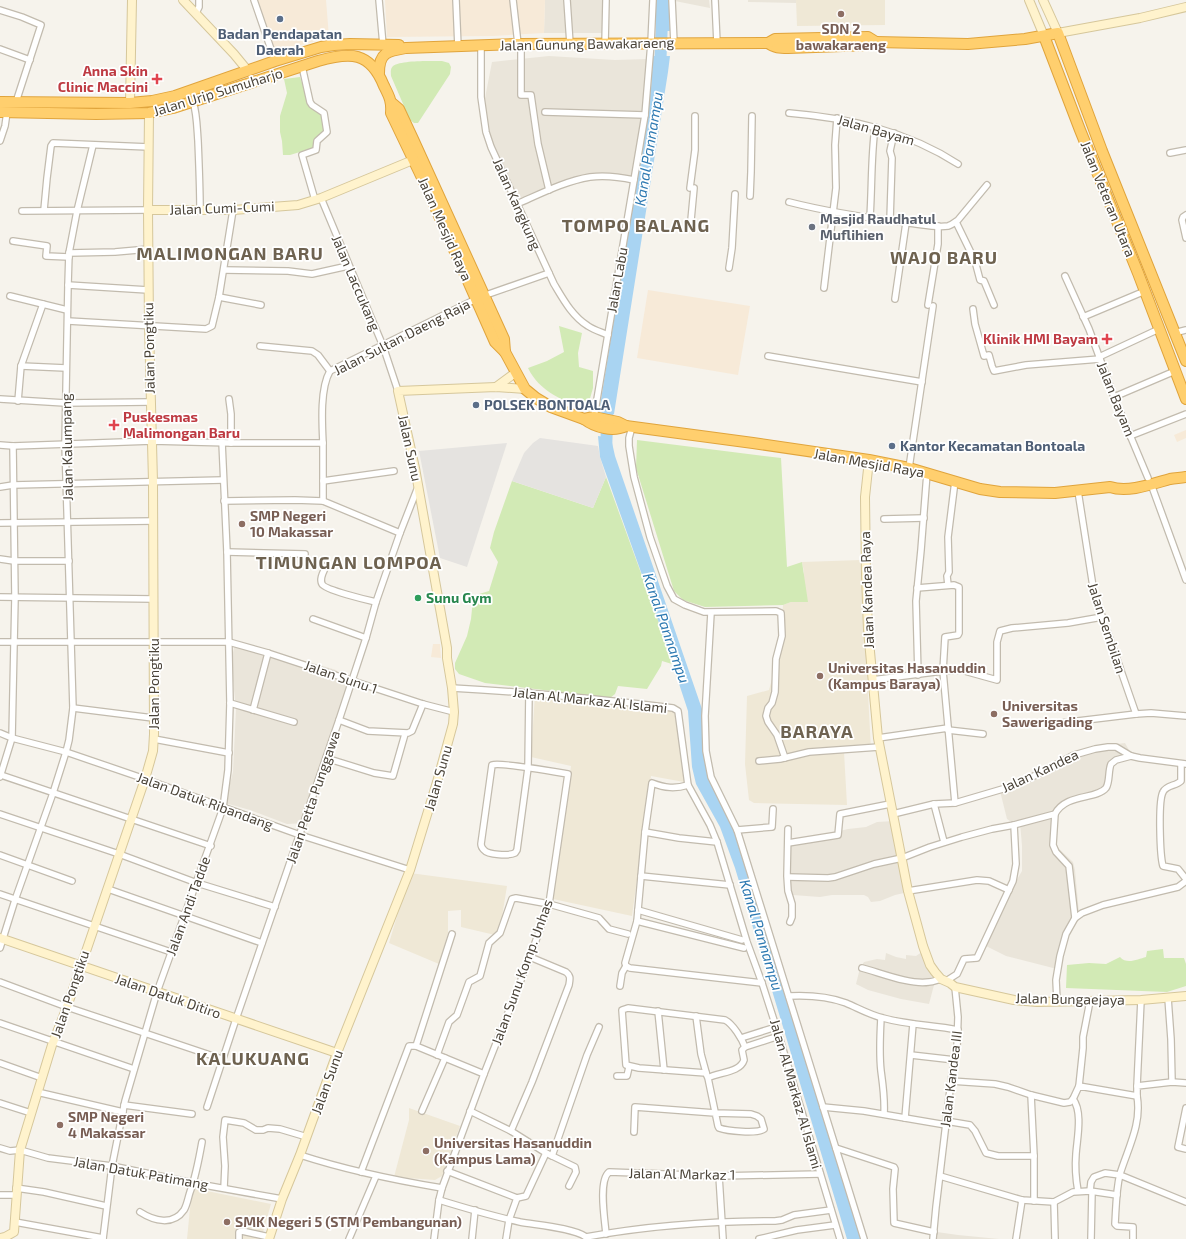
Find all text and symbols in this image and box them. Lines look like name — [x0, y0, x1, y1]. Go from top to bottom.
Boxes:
marker: SDN 2 bawakaraeng — [836, 9, 846, 19]
marker: Badan Pendapatan Daerah — [275, 14, 285, 24]
place label: SDN 2 bawakaraeng — [796, 20, 886, 53]
place label: Badan Pendapatan Daerah — [218, 25, 342, 58]
street label: Jalan Gunung Bawakaraeng — [500, 33, 675, 54]
place label: Anna Skin Clinic Maccini — [58, 62, 148, 95]
street label: Jalan Urip Sumuharjo — [151, 64, 285, 119]
marker: Anna Skin Clinic Maccini — [151, 73, 163, 85]
water label: Kanal Pannampu — [630, 90, 666, 207]
street label: Jalan Bayam — [836, 110, 917, 149]
street label: Jalan Veteran Utara — [1077, 138, 1140, 259]
street label: Jalan Kangkung — [490, 155, 545, 252]
street label: Jalan Mesjid Raya — [415, 174, 476, 283]
street label: Jalan Cumi-Cumi — [169, 197, 275, 218]
place label: Masjid Raudhatul Muflihien — [820, 210, 936, 243]
district label: TOMPO BALANG — [562, 214, 710, 236]
marker: Masjid Raudhatul Muflihien — [807, 222, 817, 232]
street label: Jalan Laccukang — [329, 232, 384, 334]
district label: MALIMONGAN BARU — [136, 242, 324, 264]
street label: Jalan Labu — [602, 246, 631, 314]
district label: WAJO BARU — [890, 246, 998, 268]
street label: Jalan Sultan Daeng Raja — [331, 295, 473, 378]
street label: Jalan Pongtiku — [139, 302, 158, 394]
place label: Klinik HMI Bayam — [983, 330, 1098, 347]
marker: Klinik HMI Bayam — [1101, 333, 1113, 345]
street label: Jalan Bayam — [1094, 359, 1139, 439]
street label: Jalan Kalumpang — [57, 393, 76, 501]
place label: POLSEK BONTOALA — [484, 396, 611, 413]
marker: POLSEK BONTOALA — [471, 400, 481, 410]
place label: Puskesmas Malimongan Baru — [123, 408, 240, 441]
street label: Jalan Sunu — [395, 413, 426, 483]
marker: Puskesmas Malimongan Baru — [108, 419, 120, 431]
place label: Kantor Kecamatan Bontoala — [900, 437, 1085, 454]
marker: Kantor Kecamatan Bontoala — [887, 441, 897, 451]
street label: Jalan Mesjid Raya — [812, 444, 926, 481]
place label: SMP Negeri 10 Makassar — [250, 507, 333, 540]
marker: SMP Negeri 10 Makassar — [237, 519, 247, 529]
street label: Jalan Kandea Raya — [856, 531, 877, 649]
district label: TIMUNGAN LOMPOA — [256, 551, 442, 573]
water label: Kanal Pannampu — [640, 570, 694, 685]
street label: Jalan Sembilan — [1085, 580, 1130, 675]
place label: Sunu Gym — [426, 589, 492, 606]
marker: Sunu Gym — [413, 593, 423, 603]
street label: Jalan Pongtiku — [145, 638, 162, 730]
street label: Jalan Sunu 1 — [302, 656, 380, 697]
place label: Universitas Hasanuddin (Kampus Baraya) — [828, 659, 986, 692]
marker: Universitas Hasanuddin (Kampus Baraya) — [815, 671, 825, 681]
street label: Jalan Al Markaz Al Islami — [512, 683, 668, 716]
place label: Universitas Sawerigading — [1002, 697, 1093, 730]
marker: Universitas Sawerigading — [989, 709, 999, 719]
district label: BARAYA — [780, 720, 854, 742]
street label: Jalan Petta Punggawa — [282, 728, 343, 866]
street label: Jalan Sunu — [420, 743, 455, 813]
street label: Jalan Kandea — [999, 745, 1081, 796]
street label: Jalan Datuk Ribandang — [135, 768, 276, 833]
street label: Jalan Andi Tadde — [162, 854, 213, 958]
water label: Kanal Pannampu — [736, 877, 787, 993]
street label: Jalan Sunu Komp. Unhas — [487, 897, 556, 1047]
street label: Jalan Pongtiku — [47, 948, 92, 1040]
street label: Jalan Datuk Ditiro — [113, 969, 223, 1022]
street label: Jalan Bungaejaya — [1015, 989, 1125, 1008]
street label: Jalan Al Markaz Al Islami — [767, 1017, 826, 1171]
street label: Jalan Kandea III — [936, 1030, 965, 1128]
district label: KALUKUANG — [196, 1047, 310, 1069]
street label: Jalan Sunu — [307, 1047, 346, 1116]
place label: SMP Negeri 4 Makassar — [68, 1108, 145, 1141]
marker: SMP Negeri 4 Makassar — [55, 1120, 65, 1130]
place label: Universitas Hasanuddin (Kampus Lama) — [434, 1134, 592, 1167]
marker: Universitas Hasanuddin (Kampus Lama) — [421, 1146, 431, 1156]
street label: Jalan Datuk Patimang — [72, 1152, 210, 1193]
street label: Jalan Al Markaz 1 — [628, 1164, 736, 1183]
place label: SMK Negeri 5 (STM Pembangunan) — [235, 1213, 462, 1230]
marker: SMK Negeri 5 (STM Pembangunan) — [222, 1217, 232, 1227]

